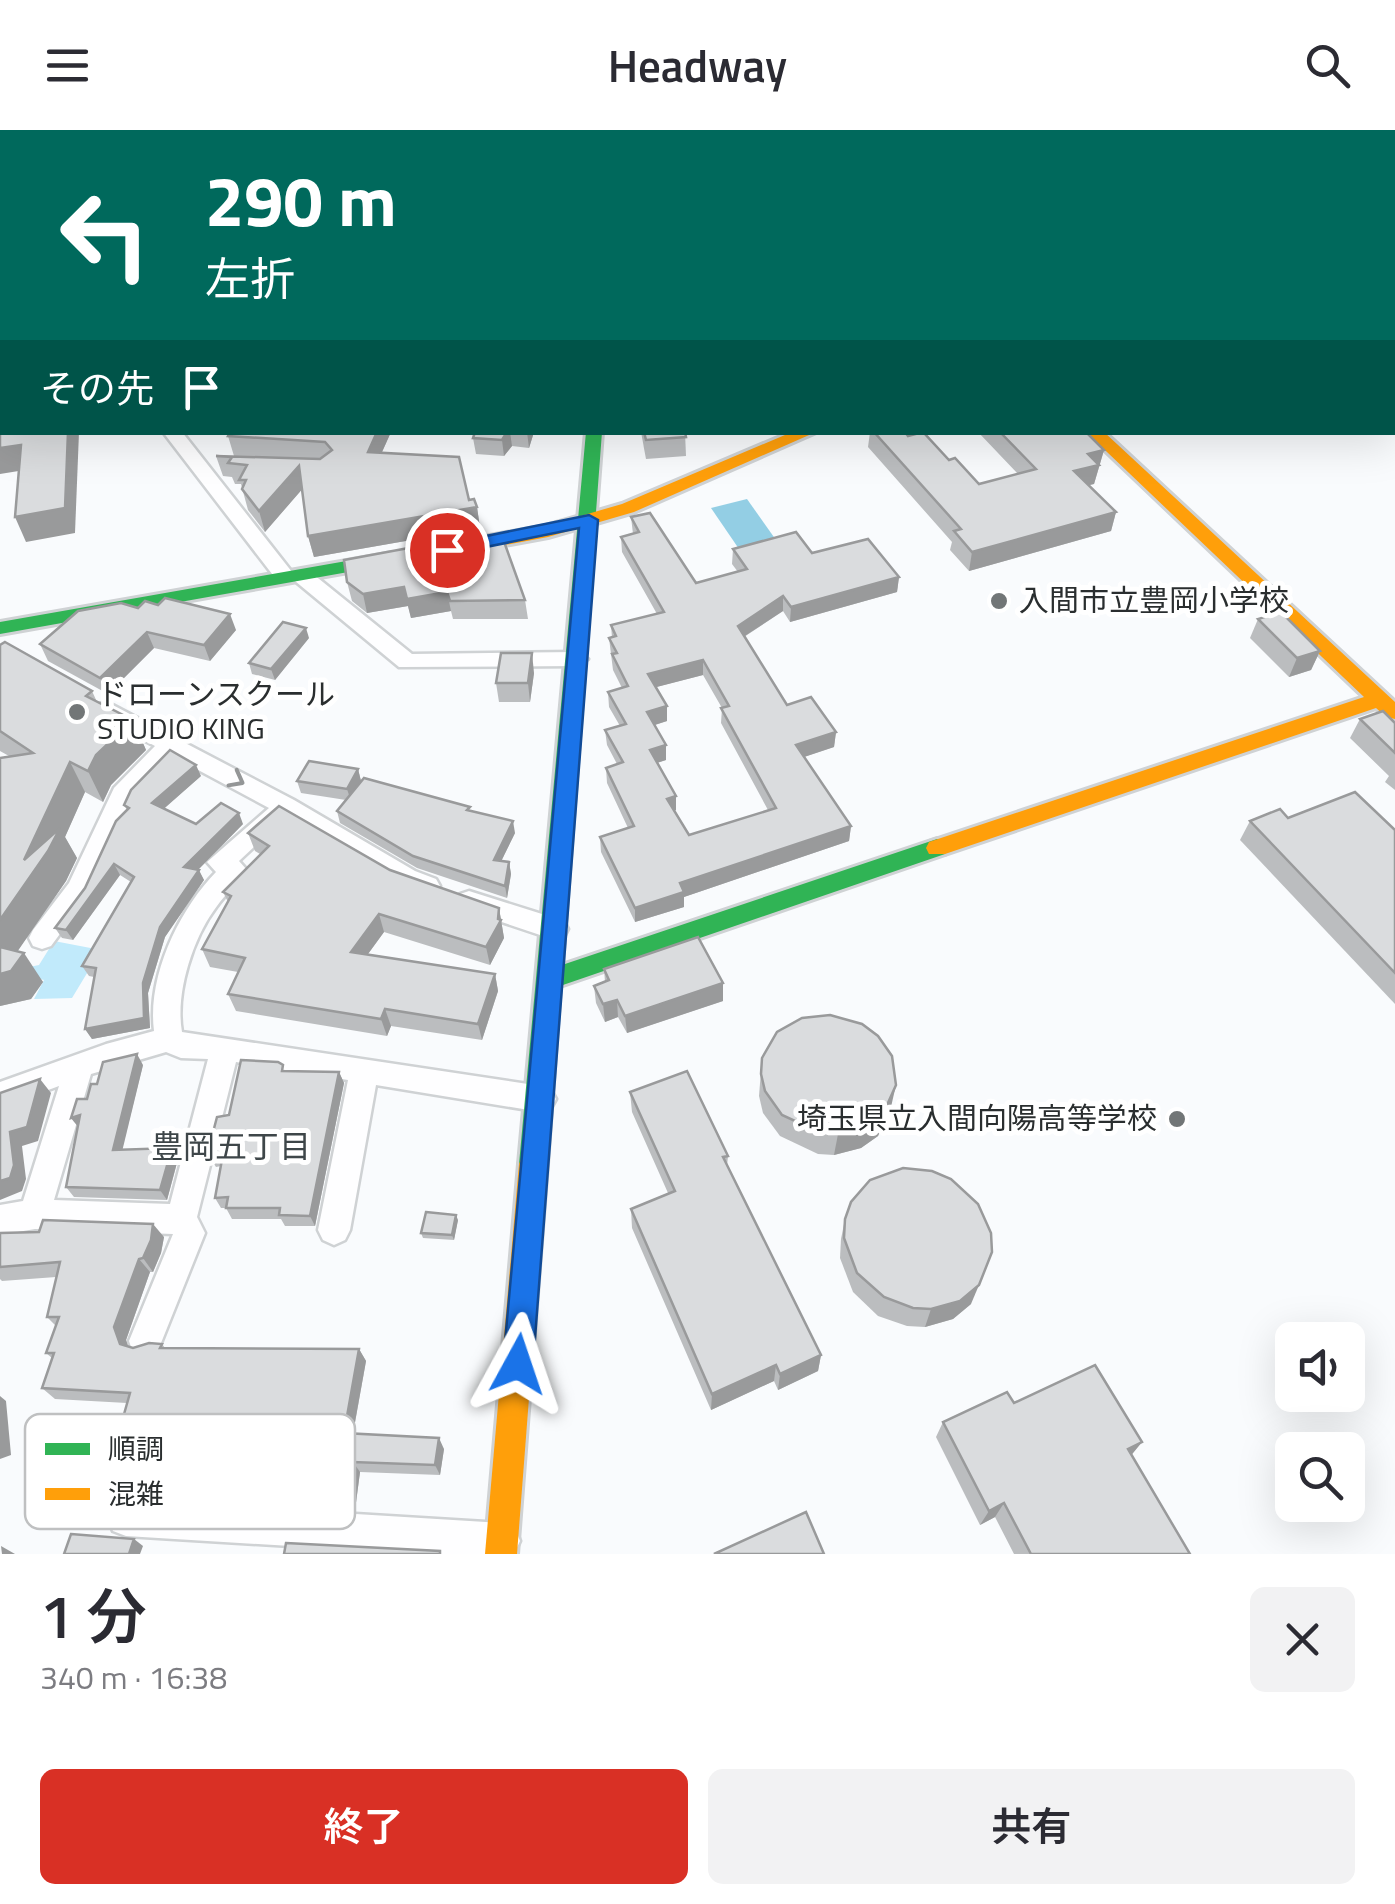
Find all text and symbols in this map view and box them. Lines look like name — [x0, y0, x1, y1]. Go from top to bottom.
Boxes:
text: Headway — [608, 31, 787, 99]
icon: menu — [40, 38, 95, 93]
icon: search — [1300, 38, 1355, 93]
text: 290 m — [205, 147, 397, 253]
icon: left — [40, 170, 170, 300]
text: 左折 — [205, 244, 295, 312]
text: その先 — [40, 359, 154, 417]
icon: arrive — [174, 360, 229, 415]
pin — [405, 508, 490, 593]
icon: arrive — [420, 523, 475, 578]
place label: 入間市立豊岡小学校 — [1019, 577, 1289, 623]
marker: 入間市立豊岡小学校 — [988, 590, 1010, 612]
place label: ドローンスクール STUDIO KING — [97, 671, 335, 751]
marker: ドローンスクール STUDIO KING — [66, 701, 88, 723]
one-way arrow — [227, 768, 245, 787]
place label: 埼玉県立入間向陽高等学校 — [797, 1095, 1157, 1141]
marker: 埼玉県立入間向陽高等学校 — [1166, 1108, 1188, 1130]
district label: 豊岡五丁目 — [151, 1122, 311, 1170]
position arrow — [466, 1312, 570, 1416]
map controls — [1275, 1322, 1365, 1522]
button: sound — [1275, 1322, 1365, 1412]
legend — [25, 1414, 355, 1529]
text: 順調 — [108, 1427, 164, 1470]
button: search — [1275, 1432, 1365, 1522]
text: 混雑 — [108, 1472, 164, 1515]
text: 1 分 — [40, 1570, 147, 1661]
button: close — [1250, 1587, 1355, 1692]
text: 340 m · 16:38 — [40, 1653, 227, 1701]
button: 終了 — [40, 1769, 688, 1884]
button: 共有 — [708, 1769, 1355, 1884]

